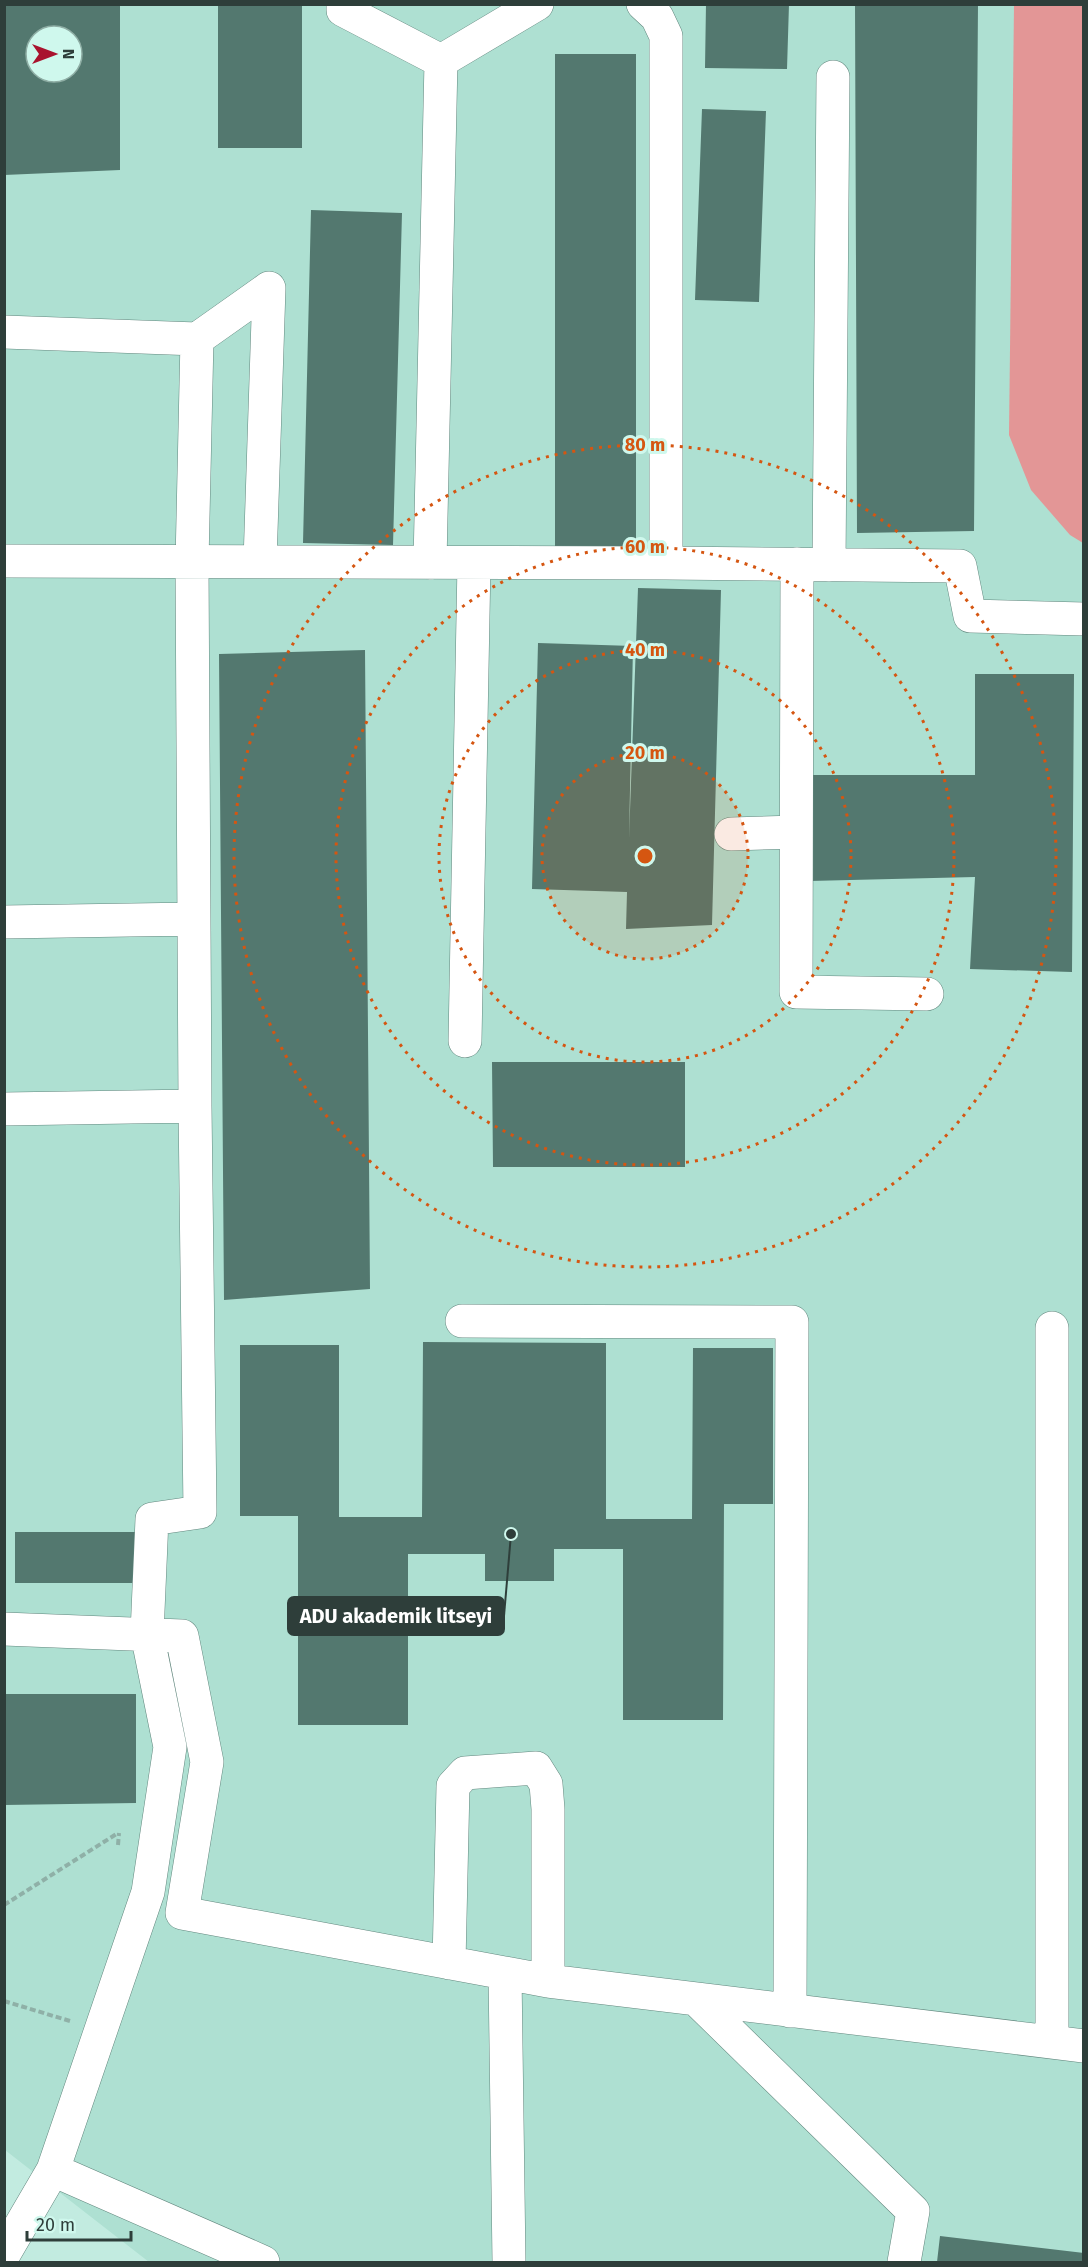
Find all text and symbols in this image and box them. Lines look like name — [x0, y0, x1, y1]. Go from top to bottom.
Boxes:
north arrow — [24, 24, 84, 84]
text: N — [59, 49, 78, 59]
text: 80 m — [625, 434, 665, 456]
text: 60 m — [625, 536, 665, 558]
text: 40 m — [625, 639, 665, 661]
text: 20 m — [625, 742, 665, 764]
centre of rings — [635, 846, 655, 866]
callout: ADU akademik litseyi — [288, 1597, 504, 1635]
text: ADU akademik litseyi — [299, 1604, 492, 1628]
scale bar — [27, 2204, 130, 2242]
text: 20 m — [36, 2214, 75, 2236]

